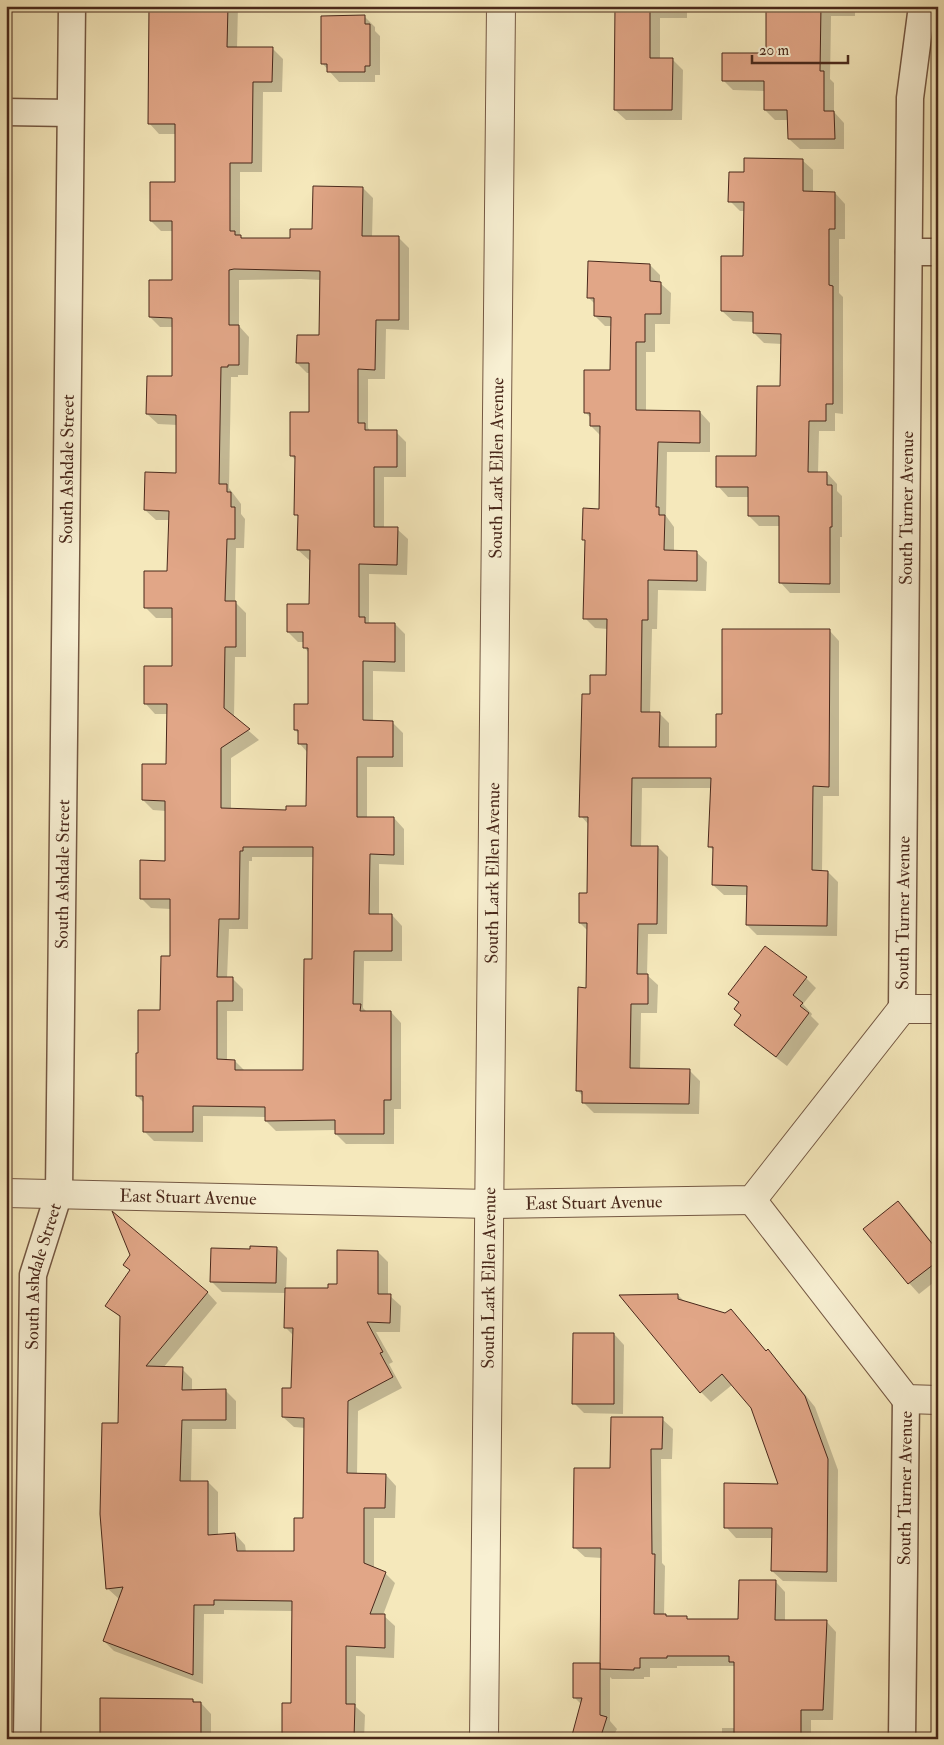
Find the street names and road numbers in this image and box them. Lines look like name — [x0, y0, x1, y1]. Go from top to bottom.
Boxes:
street label: South Lark Ellen Avenue — [485, 377, 509, 559]
street label: South Ashdale Street — [55, 394, 80, 544]
street label: South Turner Avenue — [895, 430, 919, 585]
street label: South Lark Ellen Avenue — [481, 782, 505, 964]
street label: South Ashdale Street — [51, 799, 75, 949]
street label: South Turner Avenue — [891, 835, 916, 990]
street label: East Stuart Avenue — [119, 1185, 257, 1211]
street label: South Lark Ellen Avenue — [477, 1187, 501, 1369]
street label: East Stuart Avenue — [525, 1190, 663, 1215]
street label: South Ashdale Street — [21, 1200, 67, 1350]
street label: South Turner Avenue — [893, 1410, 918, 1565]

